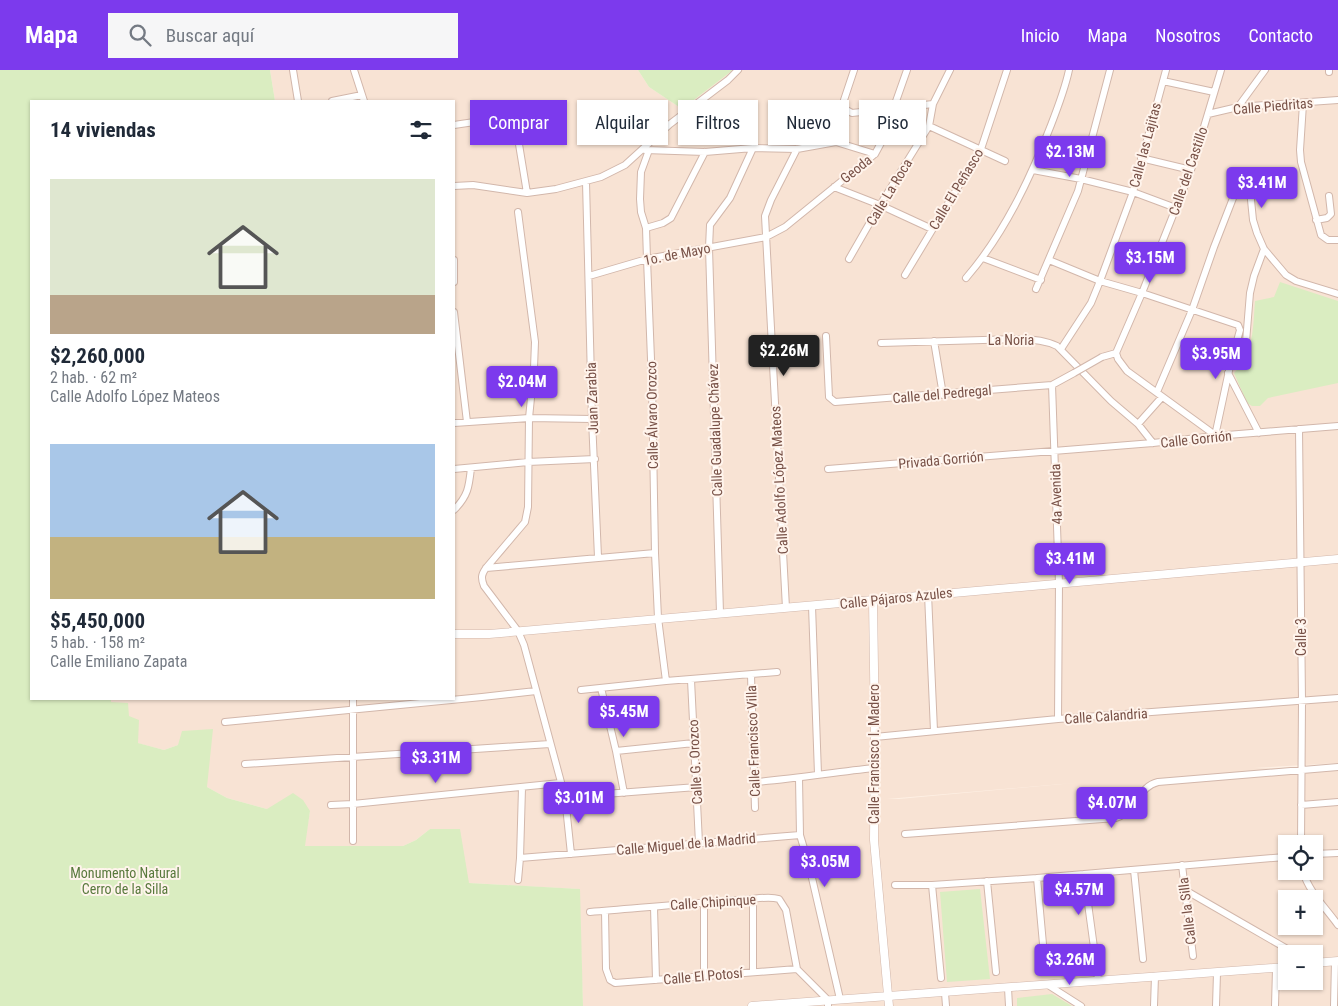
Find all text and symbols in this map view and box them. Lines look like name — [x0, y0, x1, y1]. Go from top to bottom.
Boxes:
search box — [108, 13, 458, 58]
text: Mapa — [25, 21, 78, 49]
icon: search — [126, 21, 154, 49]
text: Buscar aquí — [166, 24, 254, 47]
text: Inicio — [1021, 25, 1060, 46]
text: Mapa — [1088, 25, 1127, 46]
text: Nosotros — [1155, 25, 1221, 46]
text: Contacto — [1249, 25, 1313, 46]
street label: Calle Piedritas — [1232, 95, 1314, 117]
chip: Comprar — [470, 100, 567, 145]
chip: Alquilar — [577, 100, 668, 145]
chip: Filtros — [678, 100, 758, 145]
chip: Nuevo — [768, 100, 849, 145]
chip: Piso — [859, 100, 926, 145]
street label: Calle las Lajitas — [1126, 101, 1164, 189]
icon: filters — [407, 116, 435, 144]
text: 14 viviendas — [50, 118, 156, 142]
street label: Calle del Castillo — [1165, 125, 1211, 217]
pin: $2.13M — [1029, 136, 1111, 178]
text: $2.13M — [1045, 142, 1095, 161]
street label: Calle El Peñasco — [925, 146, 987, 232]
street label: Geoda — [837, 152, 875, 186]
street label: Calle La Roca — [863, 156, 915, 228]
pin: $3.41M — [1221, 166, 1303, 209]
text: $3.41M — [1237, 173, 1287, 192]
icon: home — [198, 212, 288, 302]
street label: 1o. de Mayo — [642, 240, 712, 268]
pin: $3.15M — [1109, 242, 1191, 284]
text: $3.15M — [1125, 248, 1175, 267]
street label: La Noria — [988, 332, 1034, 348]
pin: $2.26M — [743, 334, 825, 377]
pin: $3.95M — [1175, 338, 1257, 380]
text: $2.26M — [759, 341, 809, 360]
text: $2,260,000 — [50, 344, 145, 368]
text: $3.95M — [1191, 344, 1241, 363]
street label: Calle Álvaro Orozco — [642, 361, 661, 469]
street label: Juan Zarabia — [583, 362, 601, 434]
street label: Calle Guadalupe Chávez — [705, 363, 725, 497]
pin: $2.04M — [481, 366, 563, 408]
text: 2 hab. · 62 m² — [50, 368, 137, 387]
text: $2.04M — [497, 372, 547, 391]
street label: Calle del Pedregal — [892, 382, 992, 406]
text: Calle Adolfo López Mateos — [50, 387, 220, 406]
street label: Calle Adolfo López Mateos — [767, 405, 791, 555]
street label: Calle Gorrión — [1160, 427, 1232, 451]
street label: Privada Gorrión — [898, 448, 984, 472]
street label: 4a Avenida — [1047, 463, 1065, 525]
icon: home — [198, 477, 288, 567]
pin: $3.41M — [1029, 542, 1111, 585]
text: $3.41M — [1045, 549, 1095, 568]
street label: Calle Pájaros Azules — [839, 584, 953, 612]
text: $5,450,000 — [50, 609, 145, 633]
street label: Calle 3 — [1293, 618, 1309, 656]
text: 5 hab. · 158 m² — [50, 633, 145, 652]
text: Calle Emiliano Zapata — [50, 652, 187, 671]
street label: Calle Francisco I. Madero — [866, 684, 882, 824]
street label: Calle Francisco Villa — [743, 685, 763, 797]
pin: $5.45M — [583, 696, 665, 738]
text: $5.45M — [599, 702, 649, 721]
street label: Calle Calandria — [1064, 705, 1148, 727]
street label: Calle G. Orozco — [685, 719, 705, 805]
pin: $3.31M — [395, 742, 477, 784]
text: $3.31M — [411, 748, 461, 767]
pin: $3.01M — [538, 782, 620, 824]
pin: $4.07M — [1071, 786, 1153, 829]
text: $3.01M — [554, 788, 604, 807]
text: $4.07M — [1087, 793, 1137, 812]
street label: Calle Miguel de la Madrid — [616, 830, 756, 858]
map controls — [1278, 835, 1323, 990]
button: locate — [1278, 835, 1323, 880]
pin: $3.05M — [784, 846, 866, 888]
text: $3.05M — [800, 852, 850, 871]
park label: Monumento Natural Cerro de la Silla — [70, 865, 180, 897]
pin: $4.57M — [1038, 874, 1120, 916]
street label: Calle la Silla — [1175, 876, 1199, 946]
text: $4.57M — [1054, 880, 1104, 899]
button: + — [1278, 890, 1323, 935]
street label: Calle Chipinque — [670, 891, 757, 913]
pin: $3.26M — [1029, 944, 1111, 986]
button: − — [1278, 945, 1323, 990]
text: $3.26M — [1045, 950, 1095, 969]
street label: Calle El Potosí — [663, 964, 744, 987]

